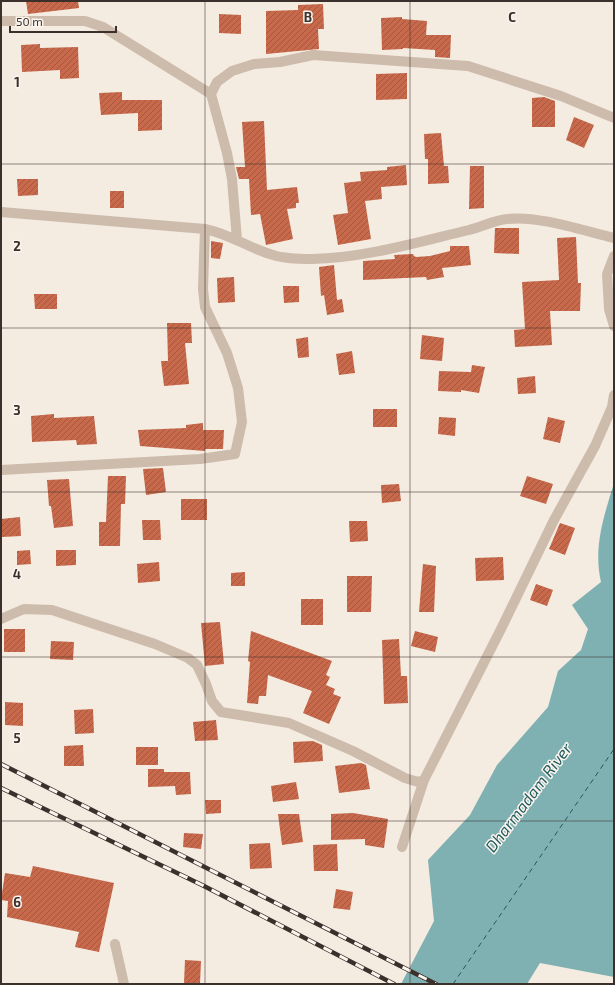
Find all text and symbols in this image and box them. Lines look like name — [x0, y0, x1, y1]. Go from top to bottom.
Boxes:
scale bar — [10, 8, 116, 34]
text: B — [304, 9, 312, 25]
text: C — [508, 9, 516, 25]
text: 50 m — [16, 14, 43, 28]
text: 1 — [14, 74, 20, 90]
text: 2 — [13, 238, 21, 254]
text: 3 — [13, 402, 21, 418]
text: 4 — [13, 566, 21, 582]
text: 5 — [13, 730, 21, 746]
water label: Dharmadam River — [481, 738, 576, 855]
text: 6 — [13, 894, 21, 910]

